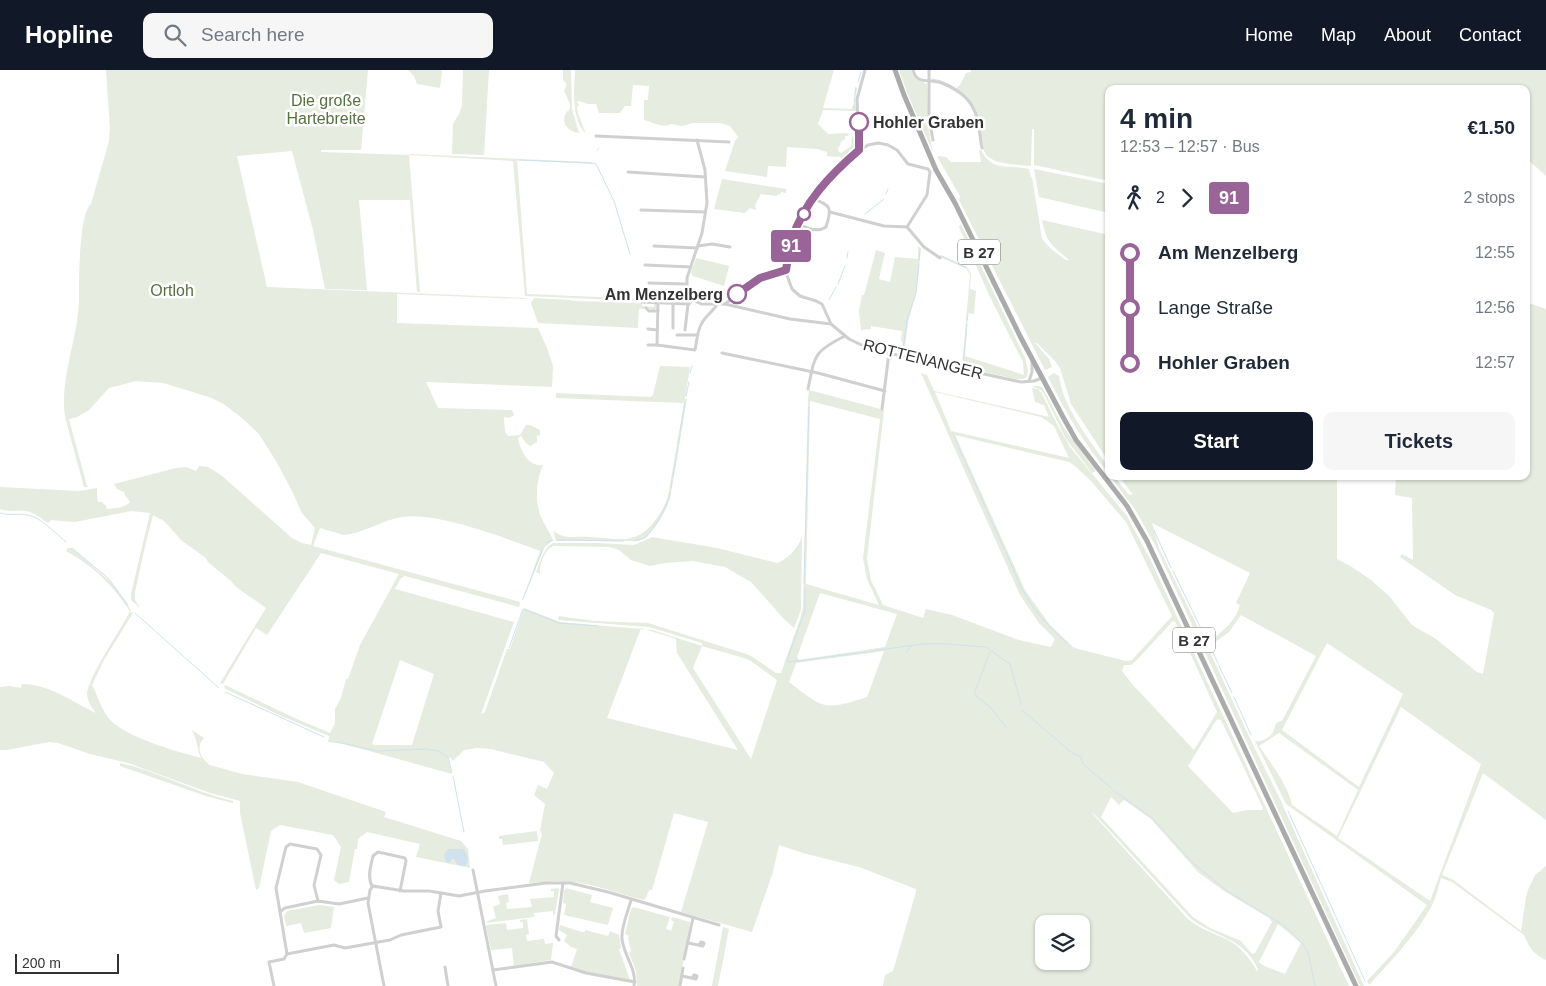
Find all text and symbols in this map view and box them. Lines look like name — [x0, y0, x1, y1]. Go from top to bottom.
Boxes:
search box — [143, 13, 493, 58]
text: Hopline — [25, 21, 113, 48]
icon: search — [161, 21, 189, 49]
text: Search here — [201, 24, 305, 45]
text: Home — [1245, 25, 1293, 45]
text: Map — [1321, 25, 1356, 45]
text: About — [1384, 25, 1431, 45]
text: Contact — [1459, 25, 1521, 45]
park label: Die große Hartebreite — [286, 92, 366, 127]
text: 4 min — [1120, 103, 1193, 134]
marker: Hohler Graben — [849, 112, 869, 132]
place label: Hohler Graben — [873, 114, 984, 131]
text: €1.50 — [1467, 117, 1515, 138]
text: 12:53 – 12:57 · Bus — [1120, 138, 1260, 155]
icon: walk — [1120, 184, 1148, 212]
icon: forward — [1173, 184, 1201, 212]
text: 91 — [1219, 188, 1239, 208]
text: 2 — [1156, 189, 1165, 206]
text: 2 stops — [1463, 189, 1515, 206]
unlabelled marker — [797, 207, 811, 221]
line badge: 91 — [768, 230, 814, 262]
text: 91 — [781, 236, 801, 256]
road number: B 27 — [958, 240, 1000, 264]
text: Am Menzelberg — [1158, 242, 1298, 263]
text: 12:55 — [1475, 244, 1515, 261]
park label: Ortloh — [150, 282, 194, 299]
marker: Am Menzelberg — [727, 284, 747, 304]
place label: Am Menzelberg — [605, 286, 723, 303]
text: Lange Straße — [1158, 297, 1273, 318]
text: 12:56 — [1475, 299, 1515, 316]
street label: ROTTENANGER — [861, 336, 985, 382]
text: Hohler Graben — [1158, 352, 1290, 373]
text: 12:57 — [1475, 354, 1515, 371]
button: Start — [1120, 412, 1313, 470]
button: Tickets — [1323, 412, 1515, 470]
road number: B 27 — [1173, 628, 1215, 652]
map controls — [1035, 915, 1090, 970]
button: layers — [1035, 915, 1090, 970]
scale bar — [15, 951, 119, 974]
text: 200 m — [22, 955, 61, 971]

